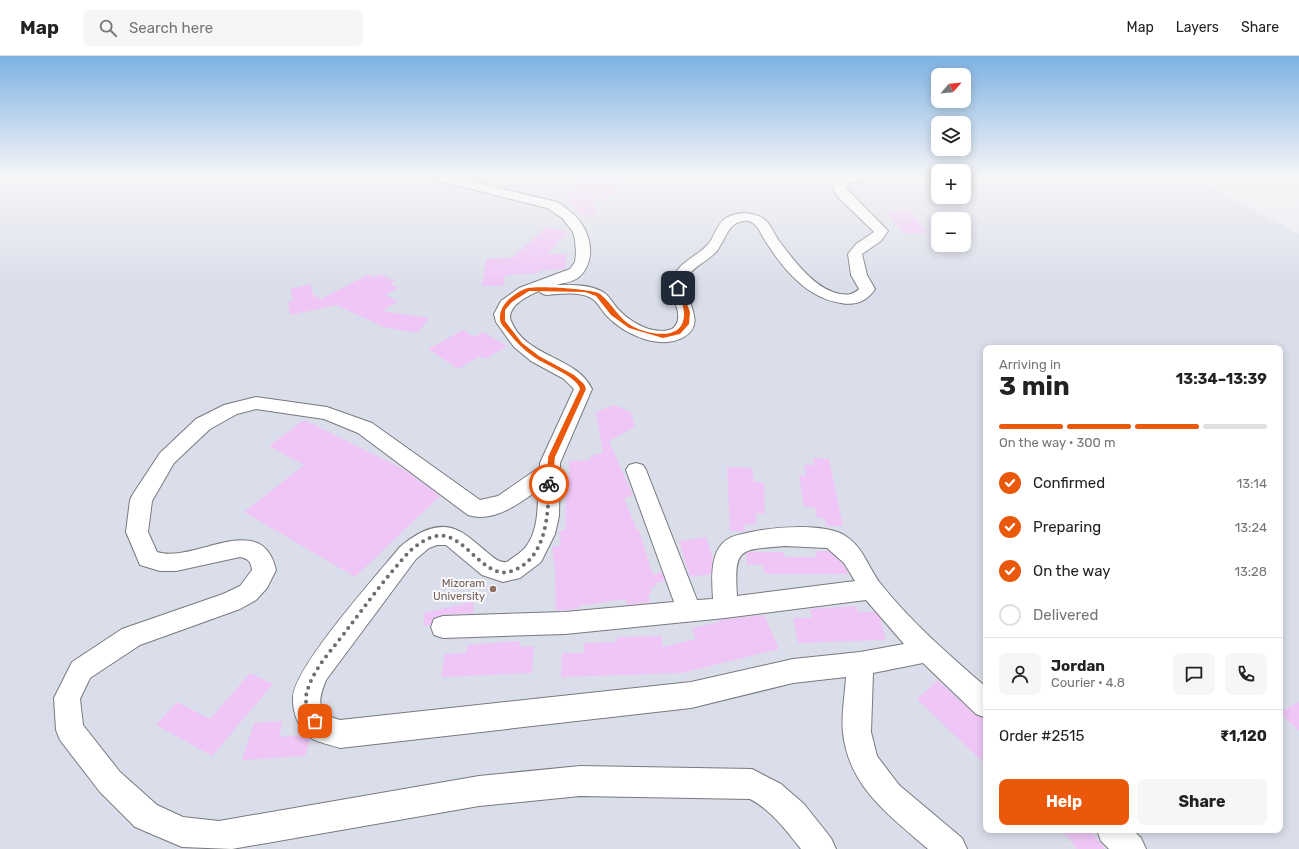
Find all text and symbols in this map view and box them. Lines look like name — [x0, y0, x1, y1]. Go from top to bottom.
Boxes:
search box — [83, 10, 363, 46]
text: Map — [20, 16, 59, 39]
icon: search — [97, 17, 119, 39]
text: Search here — [129, 19, 213, 37]
text: Map — [1127, 19, 1154, 36]
text: Layers — [1176, 19, 1219, 36]
text: Share — [1241, 19, 1279, 36]
north arrow — [931, 68, 971, 108]
map controls — [931, 68, 971, 252]
button: layers — [931, 116, 971, 156]
button: + — [931, 164, 971, 204]
button: − — [931, 212, 971, 252]
pin — [661, 271, 695, 305]
icon: home — [667, 277, 689, 299]
text: Arriving in — [999, 357, 1061, 372]
text: 13:34–13:39 — [1176, 370, 1267, 388]
text: 3 min — [999, 371, 1070, 402]
text: On the way · 300 m — [999, 435, 1116, 450]
courier — [529, 464, 569, 504]
icon: check — [999, 472, 1021, 494]
icon: bike — [538, 473, 560, 495]
text: Confirmed — [1033, 474, 1105, 492]
text: 13:14 — [1237, 476, 1267, 491]
icon: check — [999, 516, 1021, 538]
text: Preparing — [1033, 518, 1101, 536]
text: 13:24 — [1235, 520, 1267, 535]
icon: check — [999, 560, 1021, 582]
text: On the way — [1033, 562, 1111, 580]
text: 13:28 — [1234, 564, 1267, 579]
place label: Mizoram University — [433, 577, 485, 603]
marker: Mizoram University — [488, 584, 498, 594]
text: Delivered — [1033, 606, 1098, 624]
button: person — [999, 653, 1041, 695]
button: chat — [1173, 653, 1215, 695]
button: phone — [1225, 653, 1267, 695]
text: Jordan — [1051, 657, 1105, 675]
text: Courier · 4.8 — [1051, 675, 1125, 690]
pin — [298, 704, 332, 738]
icon: bag — [304, 710, 326, 732]
text: Order #2515 — [999, 727, 1084, 745]
text: ₹1,120 — [1220, 727, 1267, 745]
button: Help — [999, 779, 1129, 825]
button: Share — [1137, 779, 1267, 825]

